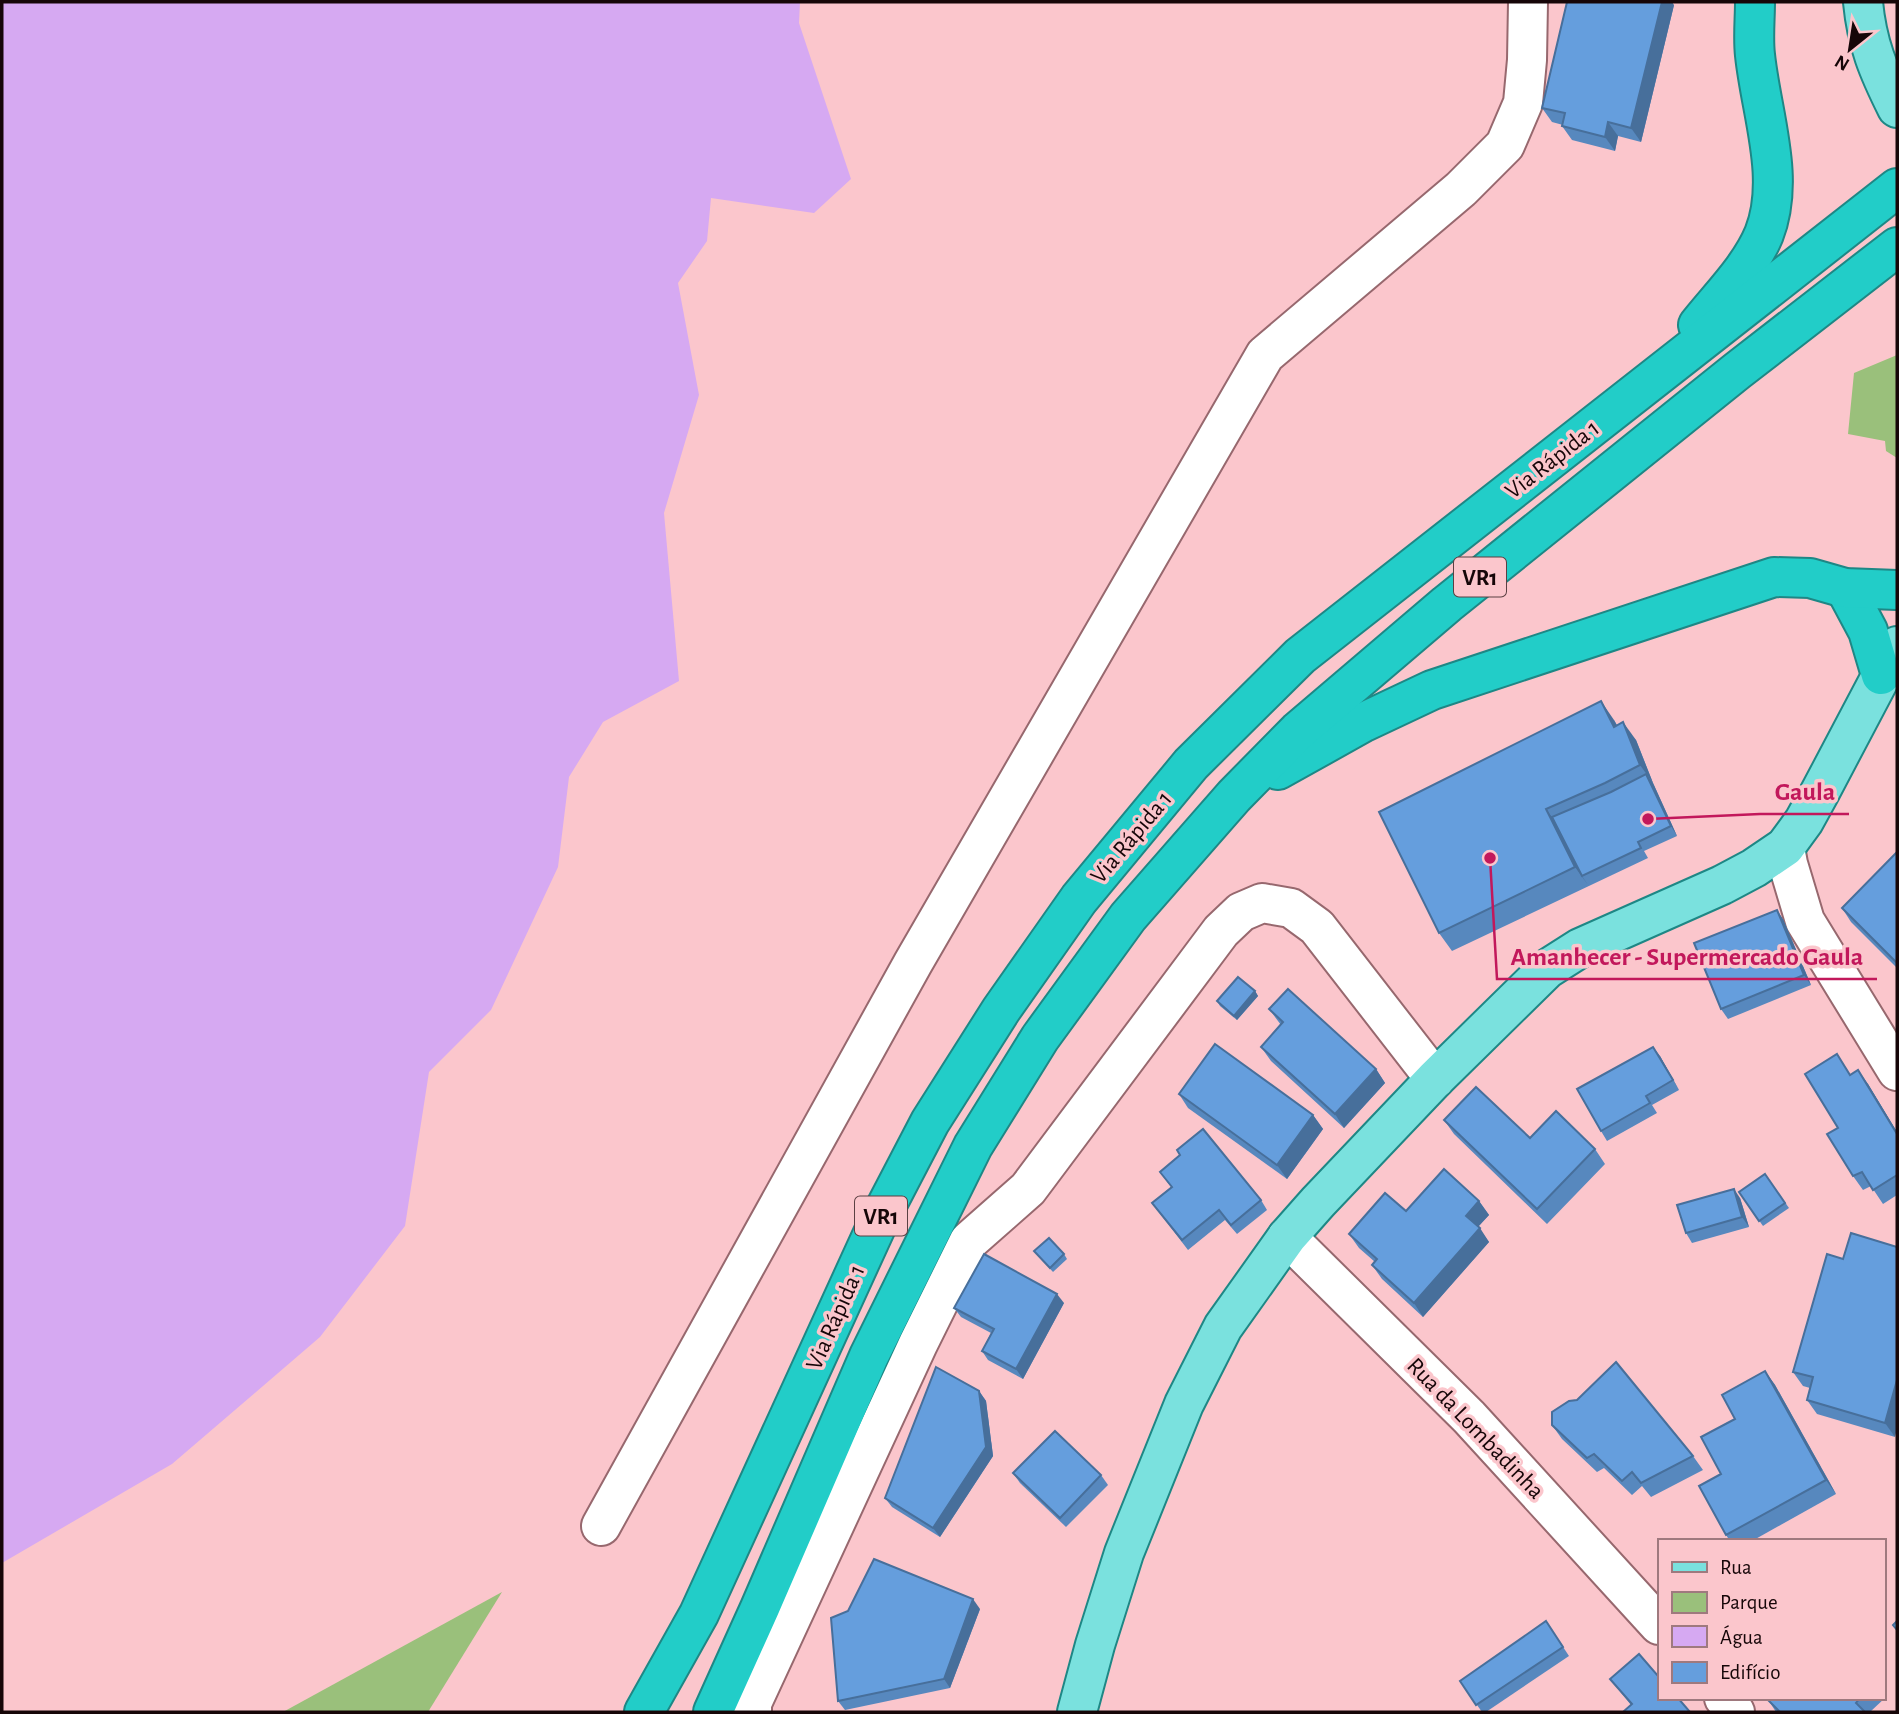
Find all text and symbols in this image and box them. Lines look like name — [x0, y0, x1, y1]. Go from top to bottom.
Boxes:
north arrow — [1815, 14, 1885, 84]
text: N — [1832, 51, 1853, 74]
street label: Via Rápida 1 — [1501, 416, 1604, 504]
road number: VR1 — [1454, 558, 1506, 596]
callout: Gaula — [1760, 767, 1849, 814]
text: Gaula — [1775, 779, 1835, 805]
street label: Via Rápida 1 — [1087, 787, 1177, 888]
callout: Amanhecer - Supermercado Gaula — [1497, 932, 1877, 979]
text: Amanhecer - Supermercado Gaula — [1511, 944, 1863, 970]
road number: VR1 — [855, 1196, 907, 1236]
street label: Via Rápida 1 — [802, 1261, 870, 1373]
street label: Rua da Lombadinha — [1402, 1354, 1548, 1504]
legend — [1658, 1539, 1885, 1700]
text: Rua — [1720, 1557, 1752, 1578]
text: Parque — [1720, 1592, 1778, 1613]
text: Água — [1720, 1625, 1763, 1648]
text: Edifício — [1720, 1662, 1780, 1683]

